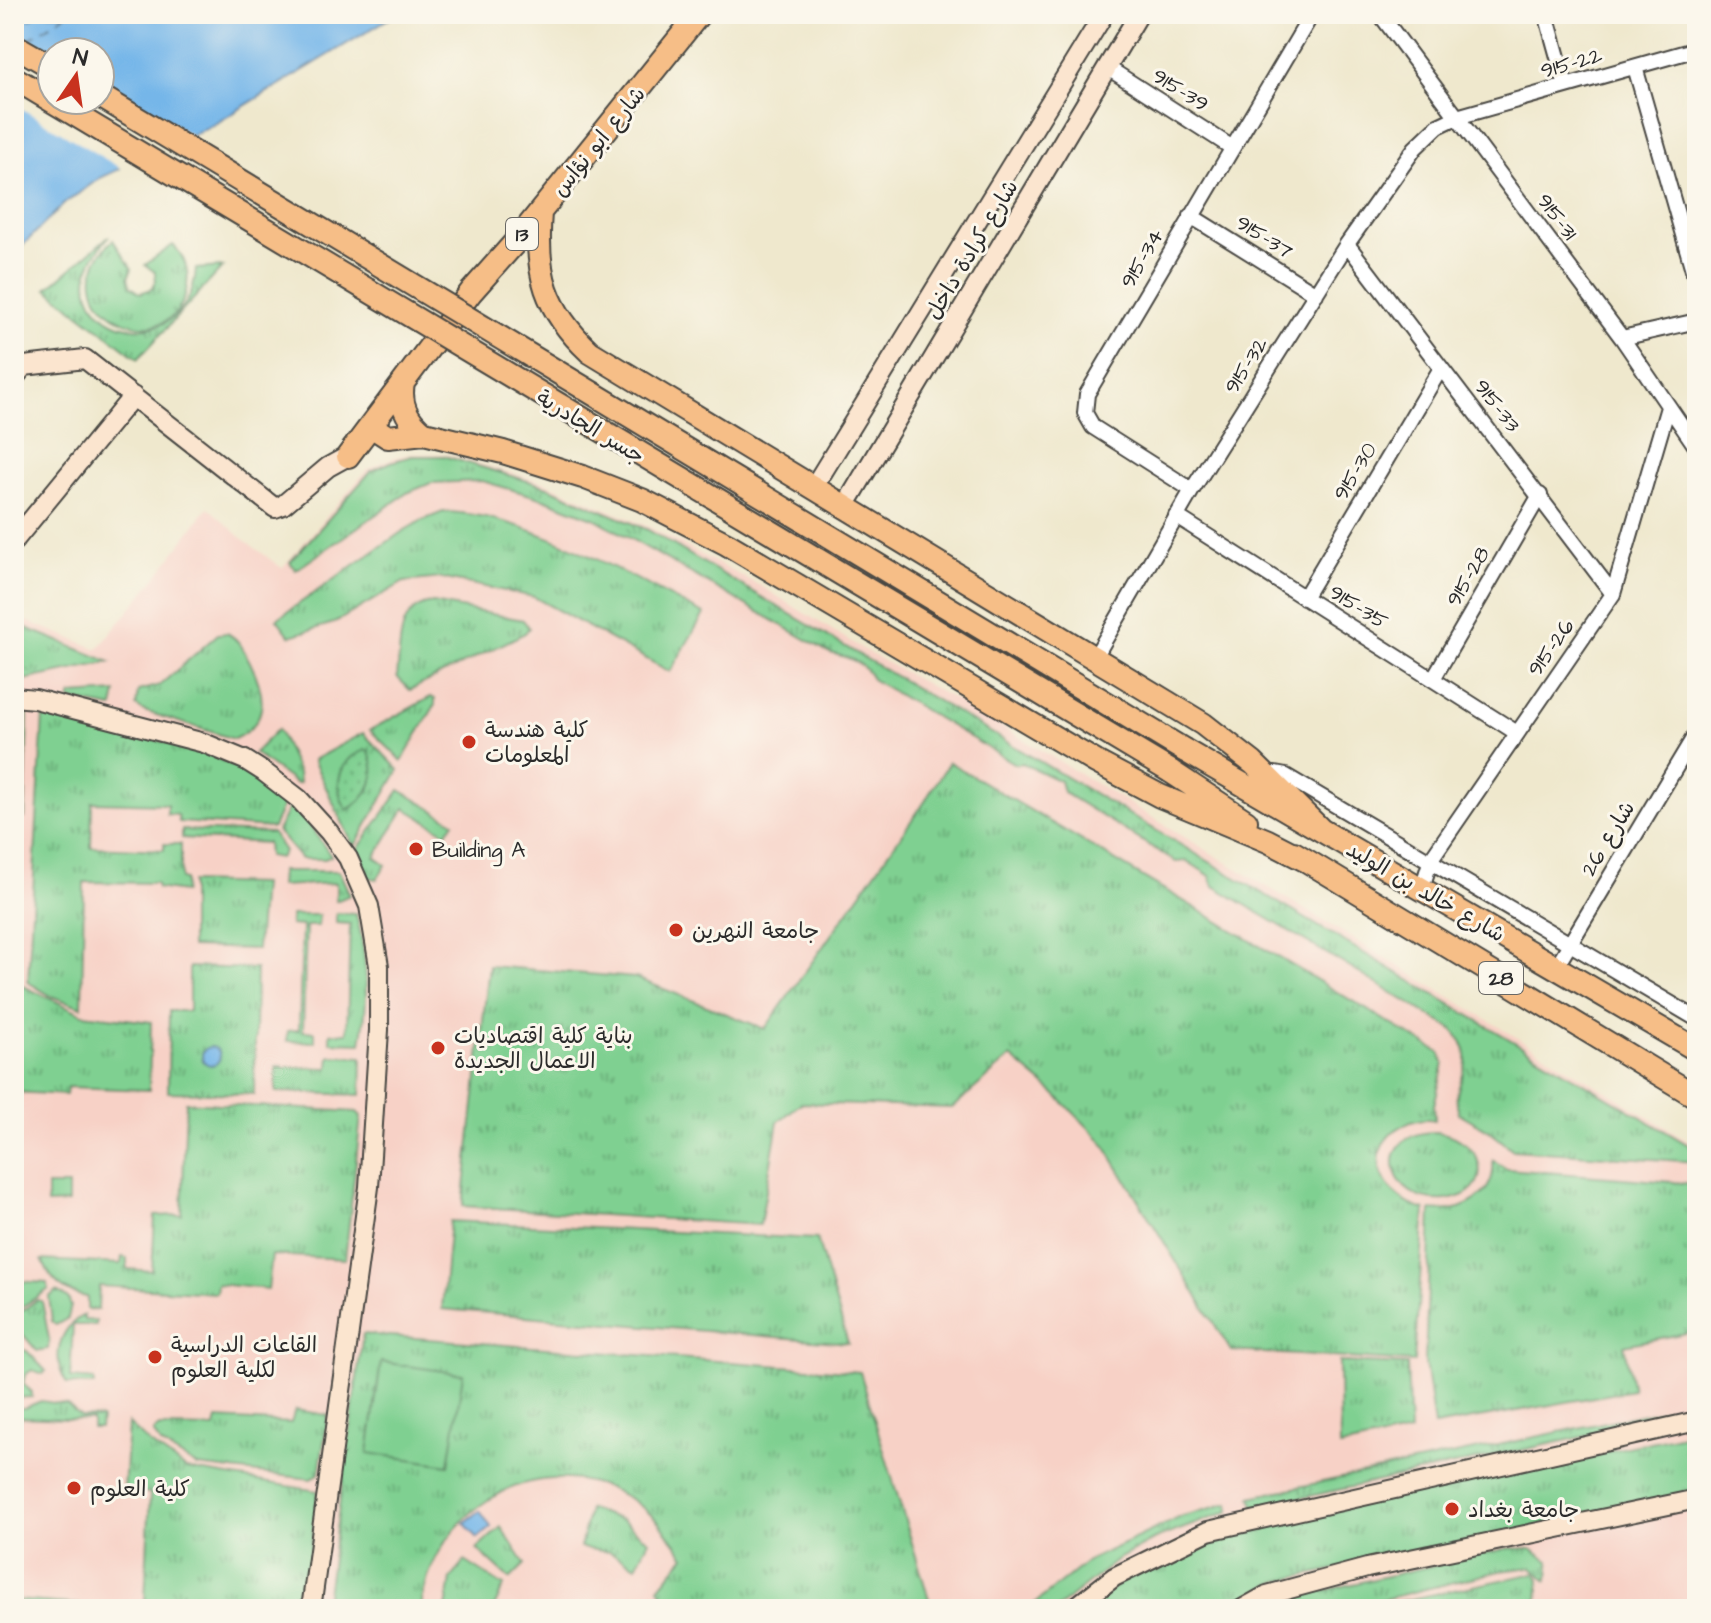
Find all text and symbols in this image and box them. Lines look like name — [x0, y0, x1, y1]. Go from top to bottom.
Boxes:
north arrow — [36, 36, 116, 116]
street label: 915-22 — [1537, 40, 1606, 87]
text: N — [70, 41, 91, 75]
street label: 915-39 — [1146, 61, 1214, 120]
street label: شارع ابو نؤاس — [545, 80, 653, 204]
street label: شارع كرادة داخل — [918, 174, 1026, 326]
street label: 915-31 — [1529, 187, 1585, 247]
street label: 915-37 — [1229, 208, 1299, 267]
road number: 13 — [506, 218, 538, 250]
street label: 915-34 — [1113, 223, 1172, 294]
street label: 915-32 — [1217, 331, 1276, 400]
street label: 915-33 — [1466, 373, 1528, 439]
street label: جسر الجادرية — [530, 383, 650, 472]
street label: 915-30 — [1326, 437, 1385, 507]
street label: 915-28 — [1439, 541, 1498, 612]
street label: 915-35 — [1323, 577, 1394, 638]
street label: 915-26 — [1520, 613, 1582, 683]
place label: كلية هندسة المعلومات — [485, 715, 588, 771]
marker: كلية هندسة المعلومات — [460, 733, 478, 751]
street label: شارع 26 — [1574, 795, 1643, 882]
street label: شارع خالد بن الوليد — [1340, 834, 1510, 950]
place label: Building A — [432, 835, 525, 867]
marker: Building A — [407, 840, 425, 858]
place label: جامعة النهرين — [692, 916, 819, 947]
marker: جامعة النهرين — [667, 921, 685, 939]
road number: 28 — [1479, 962, 1523, 994]
place label: بناية كلية اقتصاديات الاعمال الجديدة — [454, 1021, 633, 1077]
marker: بناية كلية اقتصاديات الاعمال الجديدة — [429, 1039, 447, 1057]
place label: القاعات الدراسية لكلية العلوم — [171, 1330, 317, 1386]
marker: القاعات الدراسية لكلية العلوم — [146, 1348, 164, 1366]
place label: كلية العلوم — [90, 1474, 190, 1505]
marker: كلية العلوم — [65, 1479, 83, 1497]
place label: جامعة بغداد — [1468, 1495, 1579, 1526]
marker: جامعة بغداد — [1443, 1500, 1461, 1518]

